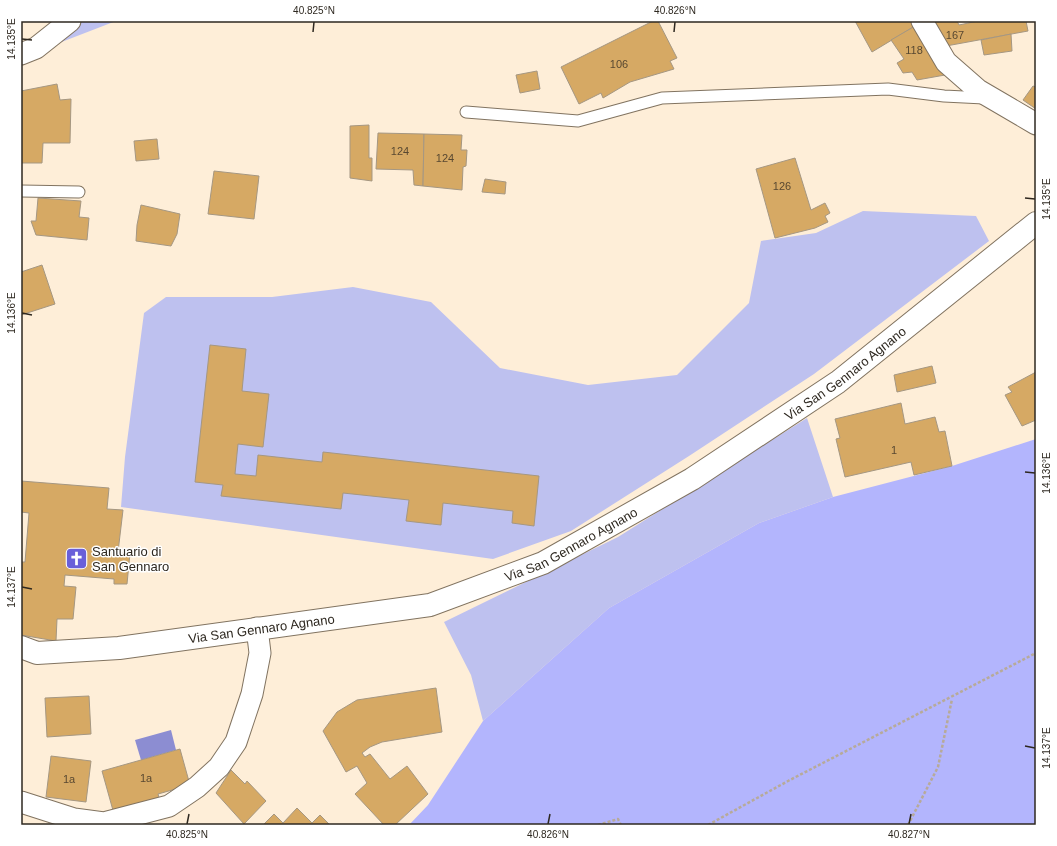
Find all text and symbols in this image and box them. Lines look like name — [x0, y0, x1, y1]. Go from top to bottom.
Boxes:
text: 40.825°N — [293, 5, 335, 16]
text: 40.826°N — [654, 5, 696, 16]
text: 14.135°E — [6, 18, 17, 60]
house number: 167 — [946, 29, 964, 41]
house number: 118 — [905, 44, 923, 56]
house number: 106 — [610, 58, 628, 70]
house number: 124 — [391, 145, 409, 157]
house number: 124 — [436, 152, 454, 164]
text: 14.135°E — [1041, 178, 1052, 220]
house number: 126 — [773, 180, 791, 192]
text: 14.136°E — [6, 292, 17, 334]
street label: Via San Gennaro Agnano — [782, 324, 909, 423]
house number: 1 — [891, 444, 897, 456]
text: 14.136°E — [1041, 452, 1052, 494]
street label: Via San Gennaro Agnano — [503, 504, 640, 585]
place label: Santuario di San Gennaro — [92, 544, 169, 574]
church icon: Santuario di San Gennaro — [64, 545, 90, 571]
text: 14.137°E — [6, 566, 17, 608]
street label: Via San Gennaro Agnano — [187, 611, 335, 646]
text: 14.137°E — [1041, 727, 1052, 769]
house number: 1a — [140, 772, 153, 784]
house number: 1a — [63, 773, 76, 785]
text: 40.825°N — [166, 829, 208, 840]
text: 40.826°N — [527, 829, 569, 840]
text: 40.827°N — [888, 829, 930, 840]

